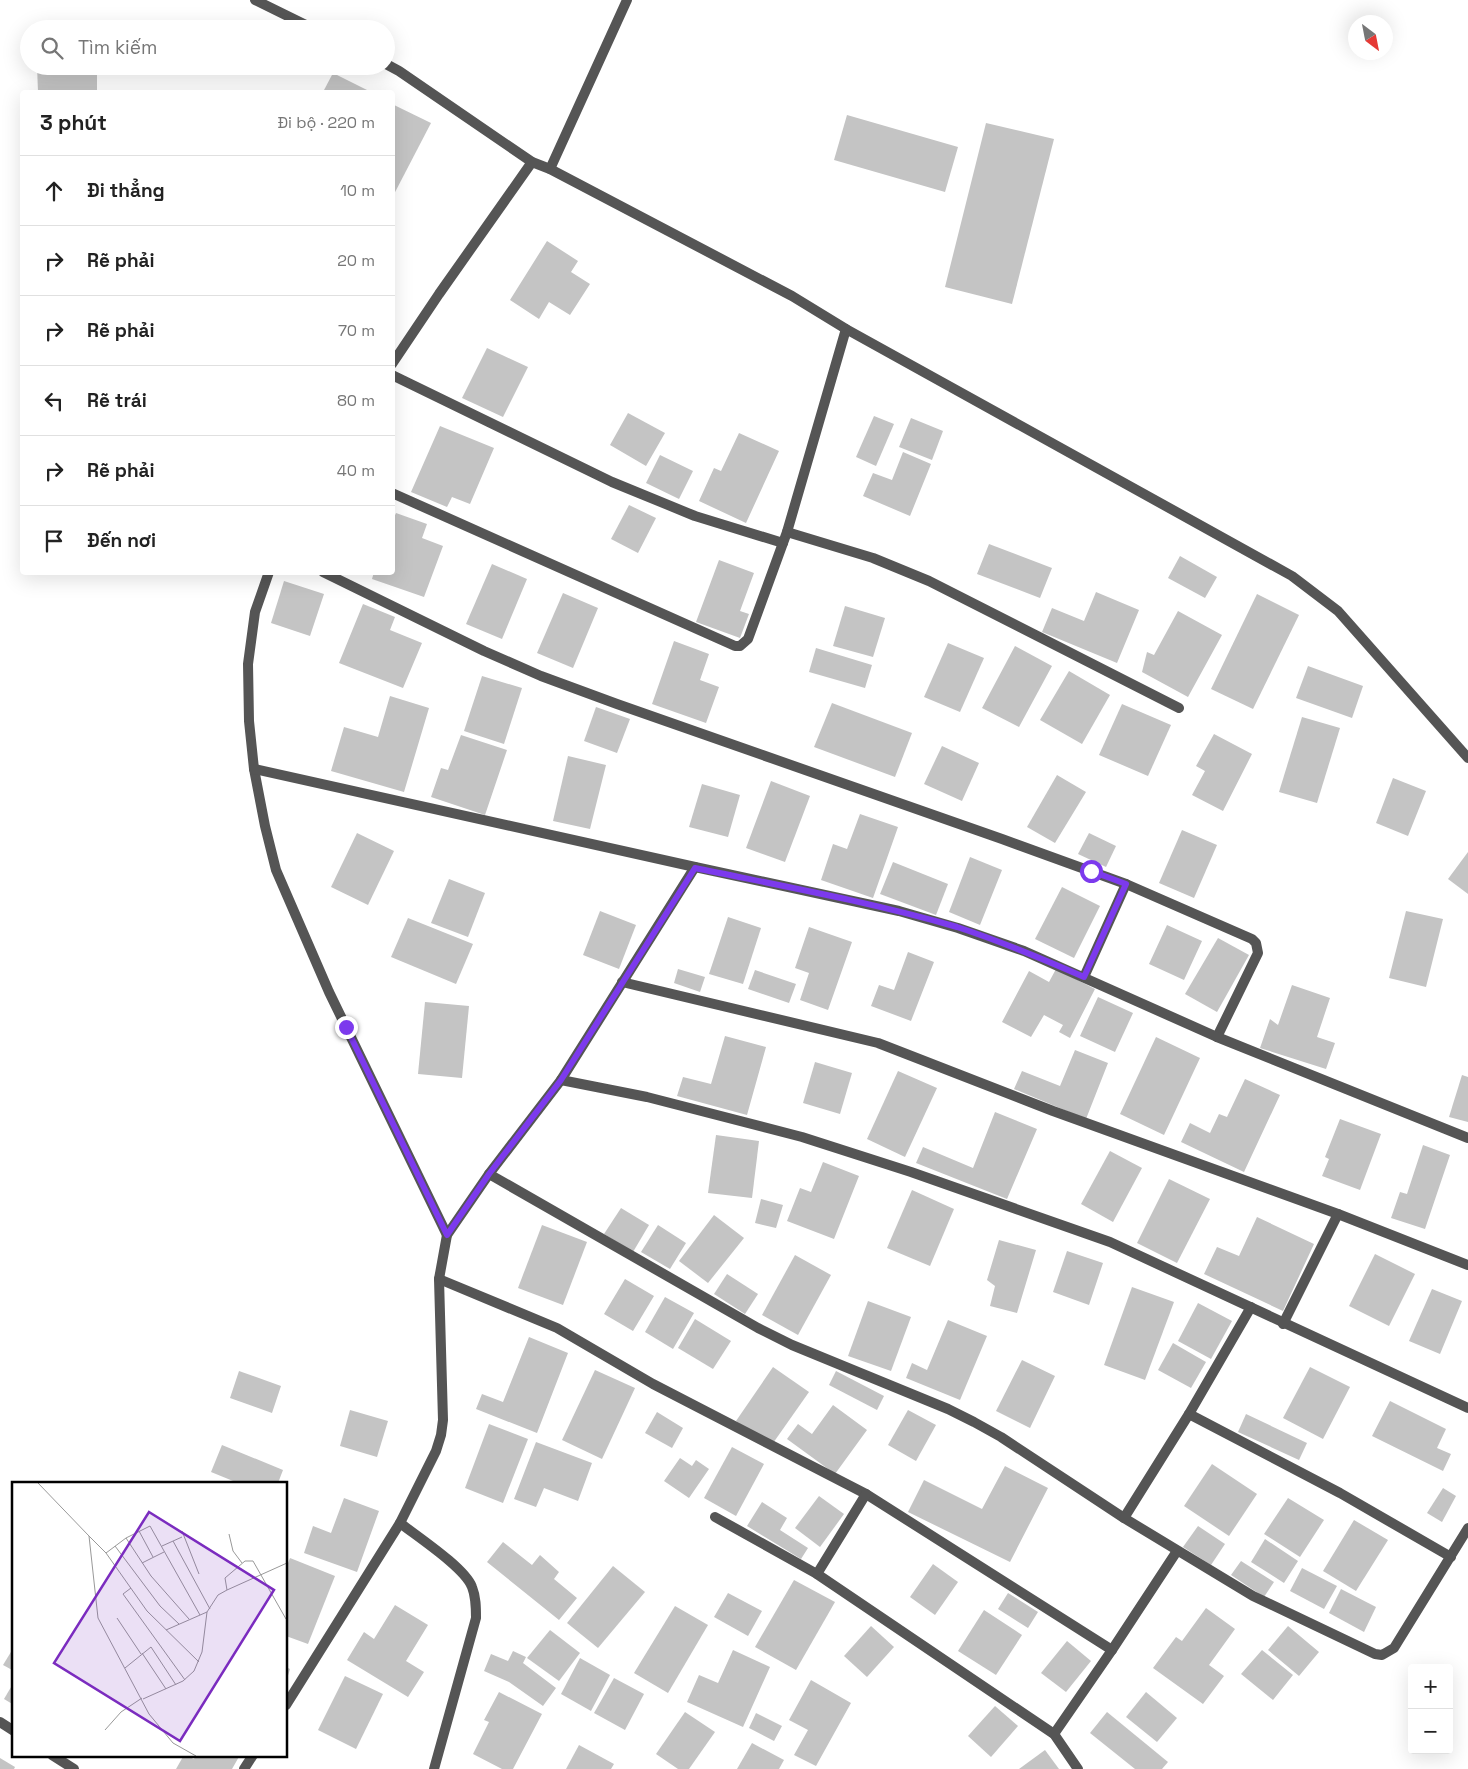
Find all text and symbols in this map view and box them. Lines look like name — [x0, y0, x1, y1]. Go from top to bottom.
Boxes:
north arrow — [1348, 15, 1393, 60]
search box — [20, 20, 395, 75]
icon: search — [38, 34, 66, 62]
text: Tìm kiếm — [78, 35, 157, 60]
text: 3 phút — [40, 109, 107, 136]
text: Đi bộ · 220 m — [278, 112, 375, 133]
icon: ahead — [40, 177, 68, 205]
text: Đi thẳng — [87, 178, 165, 203]
text: 10 m — [340, 180, 375, 201]
icon: right — [40, 247, 68, 275]
text: Rẽ phải — [87, 248, 155, 273]
text: 20 m — [337, 250, 375, 271]
icon: right — [40, 317, 68, 345]
text: Rẽ phải — [87, 318, 155, 343]
text: 70 m — [338, 320, 375, 341]
icon: left — [40, 387, 68, 415]
text: Rẽ trái — [87, 388, 147, 413]
text: 80 m — [337, 390, 375, 411]
icon: right — [40, 457, 68, 485]
text: Rẽ phải — [87, 458, 155, 483]
text: 40 m — [337, 460, 375, 481]
icon: arrive — [40, 527, 68, 555]
text: Đến nơi — [87, 528, 156, 553]
route start — [1080, 860, 1103, 883]
route end — [335, 1016, 358, 1039]
inset map — [12, 1482, 288, 1756]
map controls — [1408, 1664, 1453, 1754]
button: + — [1408, 1664, 1453, 1709]
button: − — [1408, 1709, 1453, 1754]

